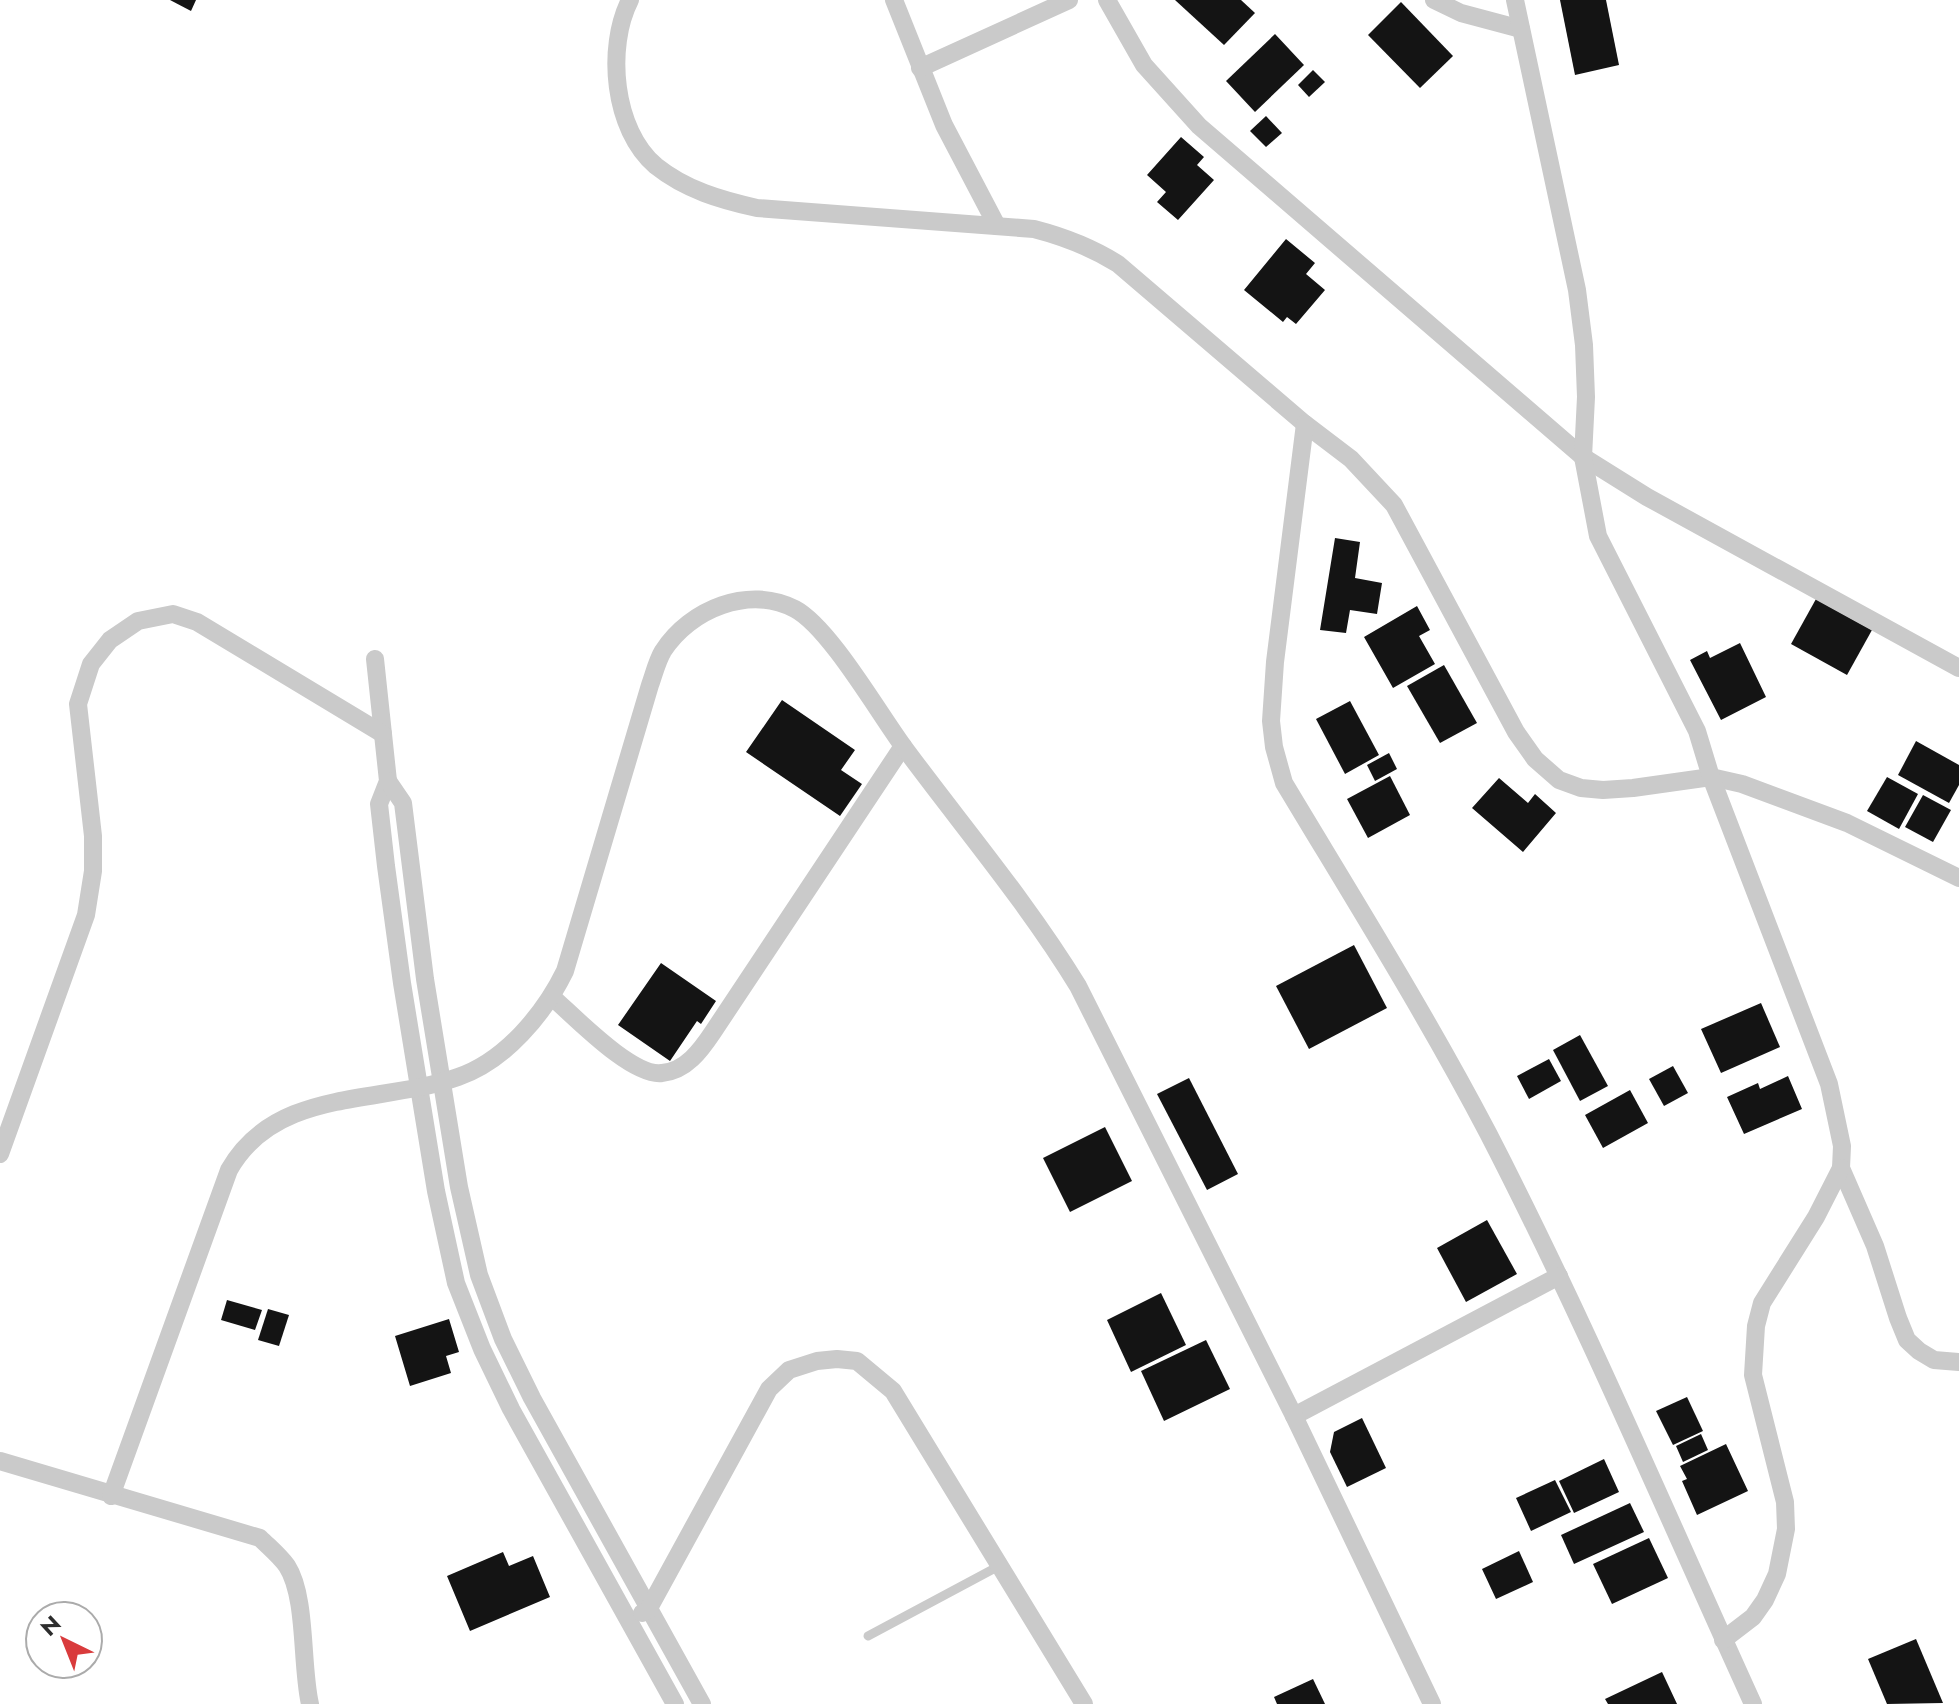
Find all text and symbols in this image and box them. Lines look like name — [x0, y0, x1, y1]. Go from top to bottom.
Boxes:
north arrow — [24, 1600, 104, 1680]
text: N — [33, 1608, 68, 1643]

